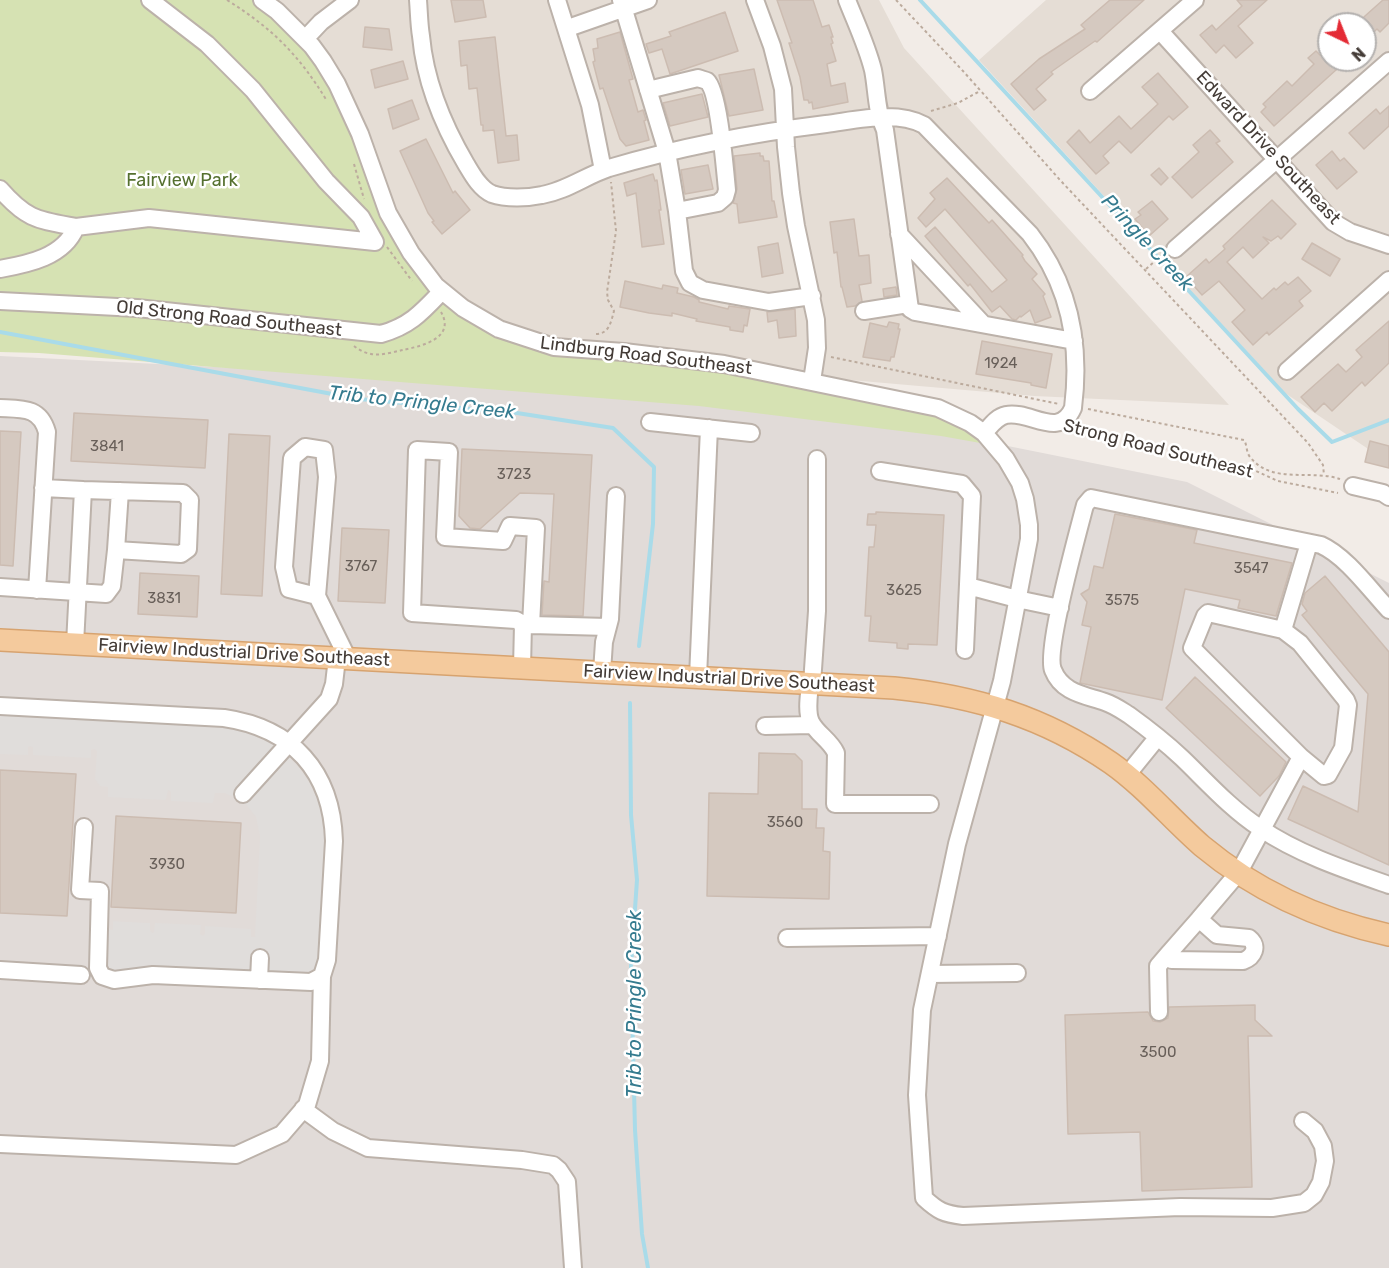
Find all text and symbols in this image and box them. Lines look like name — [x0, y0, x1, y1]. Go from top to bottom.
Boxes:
north arrow — [1317, 12, 1377, 72]
text: N — [1348, 43, 1369, 65]
street label: Edward Drive Southeast — [1191, 67, 1345, 229]
park label: Fairview Park — [126, 170, 238, 192]
water label: Pringle Creek — [1096, 190, 1198, 296]
street label: Old Strong Road Southeast — [115, 296, 343, 342]
street label: Lindburg Road Southeast — [539, 332, 753, 380]
house number: 1924 — [984, 355, 1018, 373]
water label: Trib to Pringle Creek — [327, 381, 517, 425]
street label: Strong Road Southeast — [1061, 415, 1255, 483]
house number: 3841 — [90, 438, 124, 456]
house number: 3723 — [497, 466, 531, 484]
house number: 3767 — [345, 558, 377, 576]
house number: 3547 — [1234, 560, 1268, 578]
house number: 3625 — [886, 582, 922, 600]
house number: 3831 — [147, 590, 181, 608]
house number: 3575 — [1105, 592, 1139, 610]
street label: Fairview Industrial Drive Southeast — [98, 635, 390, 671]
street label: Fairview Industrial Drive Southeast — [583, 661, 875, 697]
house number: 3560 — [767, 814, 803, 832]
house number: 3930 — [149, 856, 185, 874]
water label: Trib to Pringle Creek — [623, 910, 647, 1098]
house number: 3500 — [1140, 1044, 1176, 1062]

